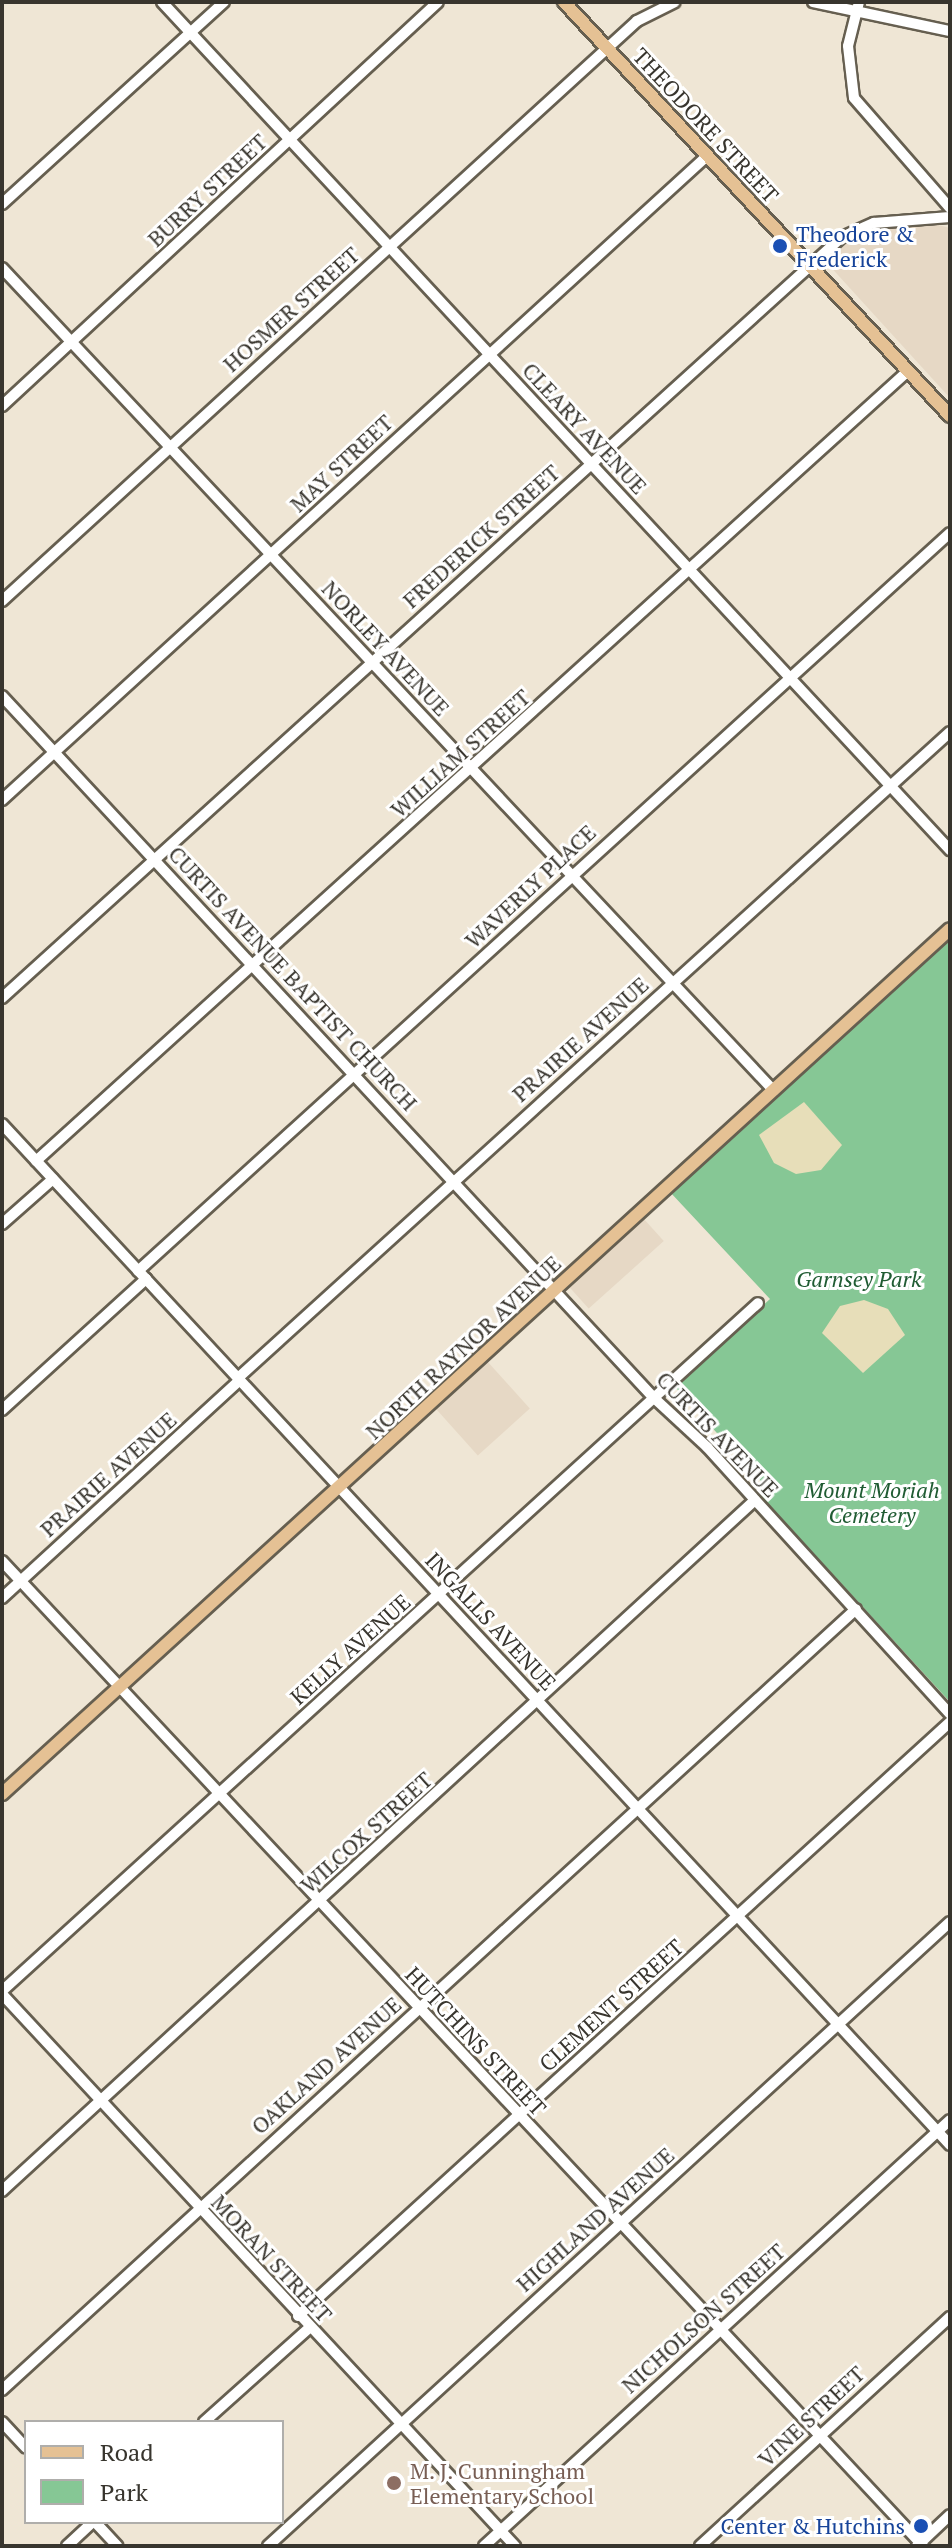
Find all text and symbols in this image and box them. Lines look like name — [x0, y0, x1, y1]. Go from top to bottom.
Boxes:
street label: THEODORE STREET — [628, 42, 784, 208]
street label: BURRY STREET — [142, 128, 272, 252]
place label: Theodore & Frederick — [796, 220, 914, 272]
marker: Theodore & Frederick — [771, 237, 789, 255]
street label: HOSMER STREET — [218, 241, 364, 377]
street label: CLEARY AVENUE — [517, 357, 653, 499]
street label: MAY STREET — [284, 409, 398, 517]
street label: FREDERICK STREET — [397, 459, 565, 613]
street label: NORLEY AVENUE — [317, 575, 455, 721]
street label: WILLIAM STREET — [385, 684, 535, 822]
street label: WAVERLY PLACE — [459, 819, 601, 953]
street label: CURTIS AVENUE BAPTIST CHURCH — [163, 840, 423, 1116]
street label: PRAIRIE AVENUE — [506, 971, 654, 1107]
street label: NORTH RAYNOR AVENUE — [360, 1250, 566, 1444]
park label: Garnsey Park — [796, 1266, 922, 1292]
street label: CURTIS AVENUE — [651, 1366, 785, 1502]
street label: PRAIRIE AVENUE — [34, 1406, 182, 1542]
park label: Mount Moriah Cemetery — [804, 1476, 940, 1528]
street label: INGALLS AVENUE — [420, 1546, 562, 1696]
street label: KELLY AVENUE — [284, 1588, 416, 1710]
street label: WILCOX STREET — [295, 1766, 437, 1898]
street label: CLEMENT STREET — [534, 1933, 688, 2077]
street label: HUTCHINS STREET — [400, 1961, 552, 2121]
street label: OAKLAND AVENUE — [246, 1991, 406, 2139]
street label: HIGHLAND AVENUE — [511, 2141, 679, 2297]
street label: MORAN STREET — [206, 2189, 338, 2327]
street label: NICHOLSON STREET — [616, 2238, 790, 2398]
street label: VINE STREET — [752, 2360, 870, 2472]
legend — [24, 2420, 284, 2524]
text: Road — [100, 2436, 154, 2468]
place label: M. J. Cunningham Elementary School — [410, 2457, 594, 2508]
marker: M. J. Cunningham Elementary School — [385, 2474, 403, 2492]
text: Park — [100, 2476, 148, 2508]
place label: Center & Hutchins — [721, 2513, 905, 2539]
marker: Center & Hutchins — [912, 2517, 930, 2535]

